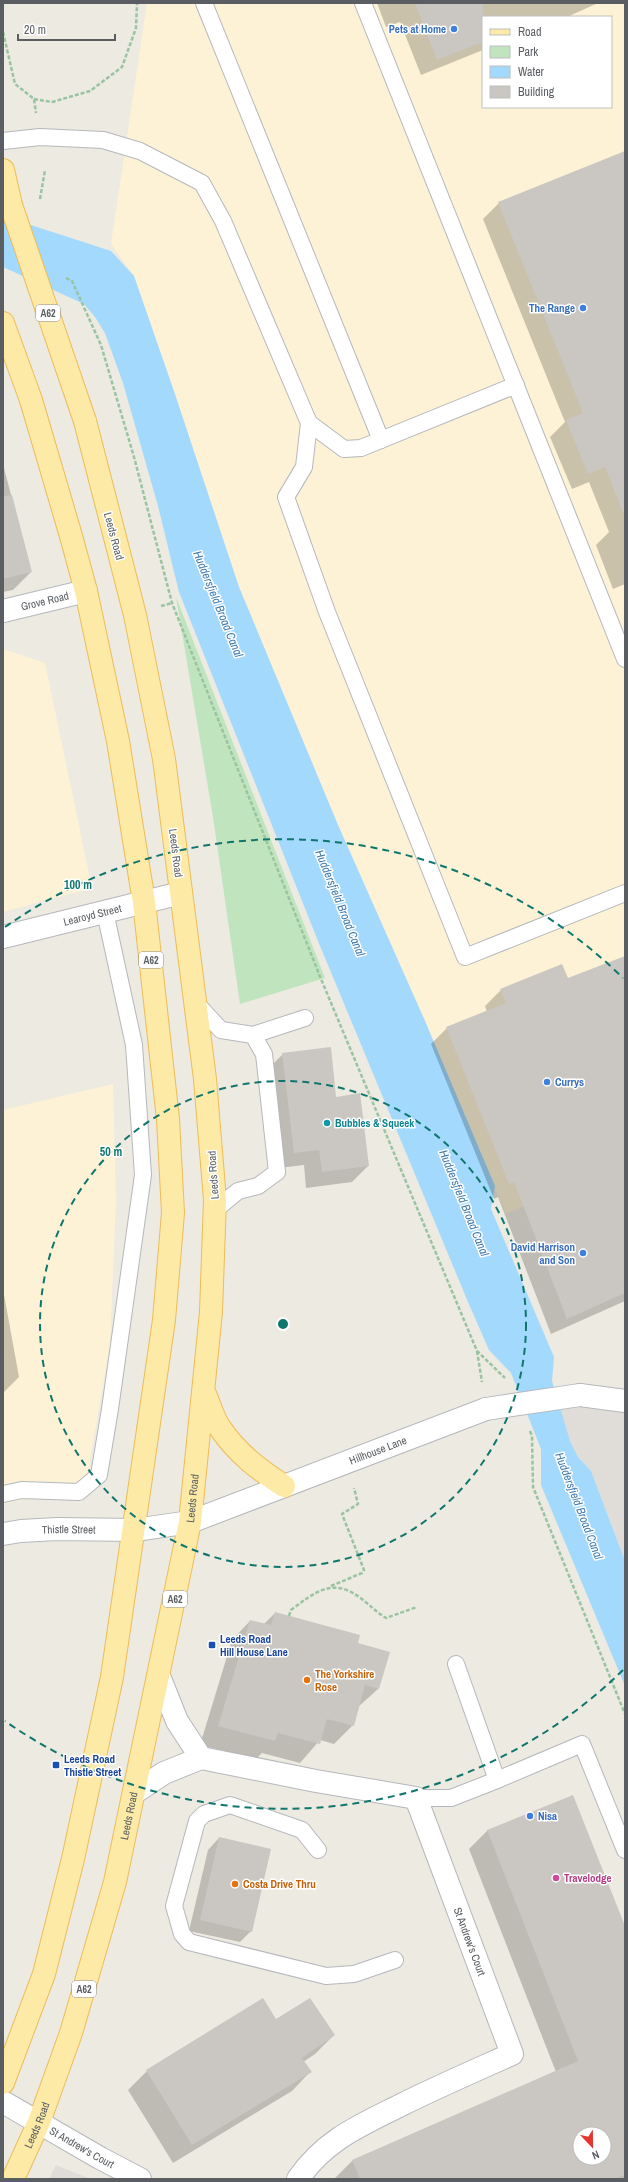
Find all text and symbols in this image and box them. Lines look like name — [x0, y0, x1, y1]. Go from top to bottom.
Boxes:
scale bar — [18, 16, 115, 42]
legend — [482, 16, 612, 108]
text: 20 m — [24, 22, 46, 38]
place label: Pets at Home — [389, 22, 446, 36]
marker: Pets at Home — [449, 24, 459, 34]
text: Road — [518, 24, 542, 40]
text: Park — [518, 44, 538, 60]
text: Water — [518, 64, 545, 80]
text: Building — [518, 84, 555, 100]
place label: The Range — [529, 301, 575, 315]
marker: The Range — [578, 303, 588, 313]
road number: A62 — [36, 305, 60, 321]
street label: Leeds Road — [101, 511, 127, 561]
water label: Huddersfield Broad Canal — [189, 549, 247, 660]
street label: Grove Road — [19, 588, 70, 613]
street label: Leeds Road — [166, 828, 186, 878]
water label: Huddersfield Broad Canal — [311, 848, 369, 959]
text: 100 m — [64, 877, 92, 893]
street label: Learoyd Street — [62, 901, 123, 929]
road number: A62 — [139, 952, 163, 968]
place label: Currys — [555, 1075, 584, 1089]
marker: Currys — [542, 1077, 552, 1087]
place label: Bubbles & Squeek — [335, 1116, 415, 1130]
marker: Bubbles & Squeek — [322, 1118, 332, 1128]
text: 50 m — [100, 1144, 122, 1160]
water label: Huddersfield Broad Canal — [435, 1148, 493, 1259]
street label: Leeds Road — [204, 1150, 222, 1200]
place label: David Harrison and Son — [511, 1240, 575, 1267]
marker: David Harrison and Son — [578, 1248, 588, 1258]
centre of rings — [276, 1317, 290, 1331]
street label: Hillhouse Lane — [347, 1433, 409, 1468]
water label: Huddersfield Broad Canal — [551, 1450, 607, 1562]
street label: Leeds Road — [183, 1473, 202, 1523]
street label: Thistle Street — [41, 1522, 96, 1537]
road number: A62 — [163, 1591, 187, 1607]
place label: Leeds Road Hill House Lane — [220, 1632, 288, 1659]
marker: Leeds Road Hill House Lane — [207, 1640, 217, 1650]
place label: The Yorkshire Rose — [315, 1667, 374, 1694]
marker: The Yorkshire Rose — [302, 1675, 312, 1685]
place label: Leeds Road Thistle Street — [64, 1752, 121, 1779]
marker: Leeds Road Thistle Street — [51, 1760, 61, 1770]
street label: Leeds Road — [117, 1791, 141, 1841]
place label: Nisa — [538, 1809, 557, 1823]
marker: Nisa — [525, 1811, 535, 1821]
place label: Travelodge — [564, 1871, 612, 1885]
marker: Travelodge — [551, 1873, 561, 1883]
place label: Costa Drive Thru — [243, 1877, 316, 1891]
marker: Costa Drive Thru — [230, 1879, 240, 1889]
street label: St Andrew's Court — [451, 1905, 489, 1978]
road number: A62 — [72, 1981, 96, 1997]
street label: Leeds Road — [21, 2100, 53, 2150]
street label: St Andrew's Court — [47, 2123, 117, 2171]
north arrow — [572, 2126, 612, 2166]
text: N — [590, 2148, 601, 2163]

